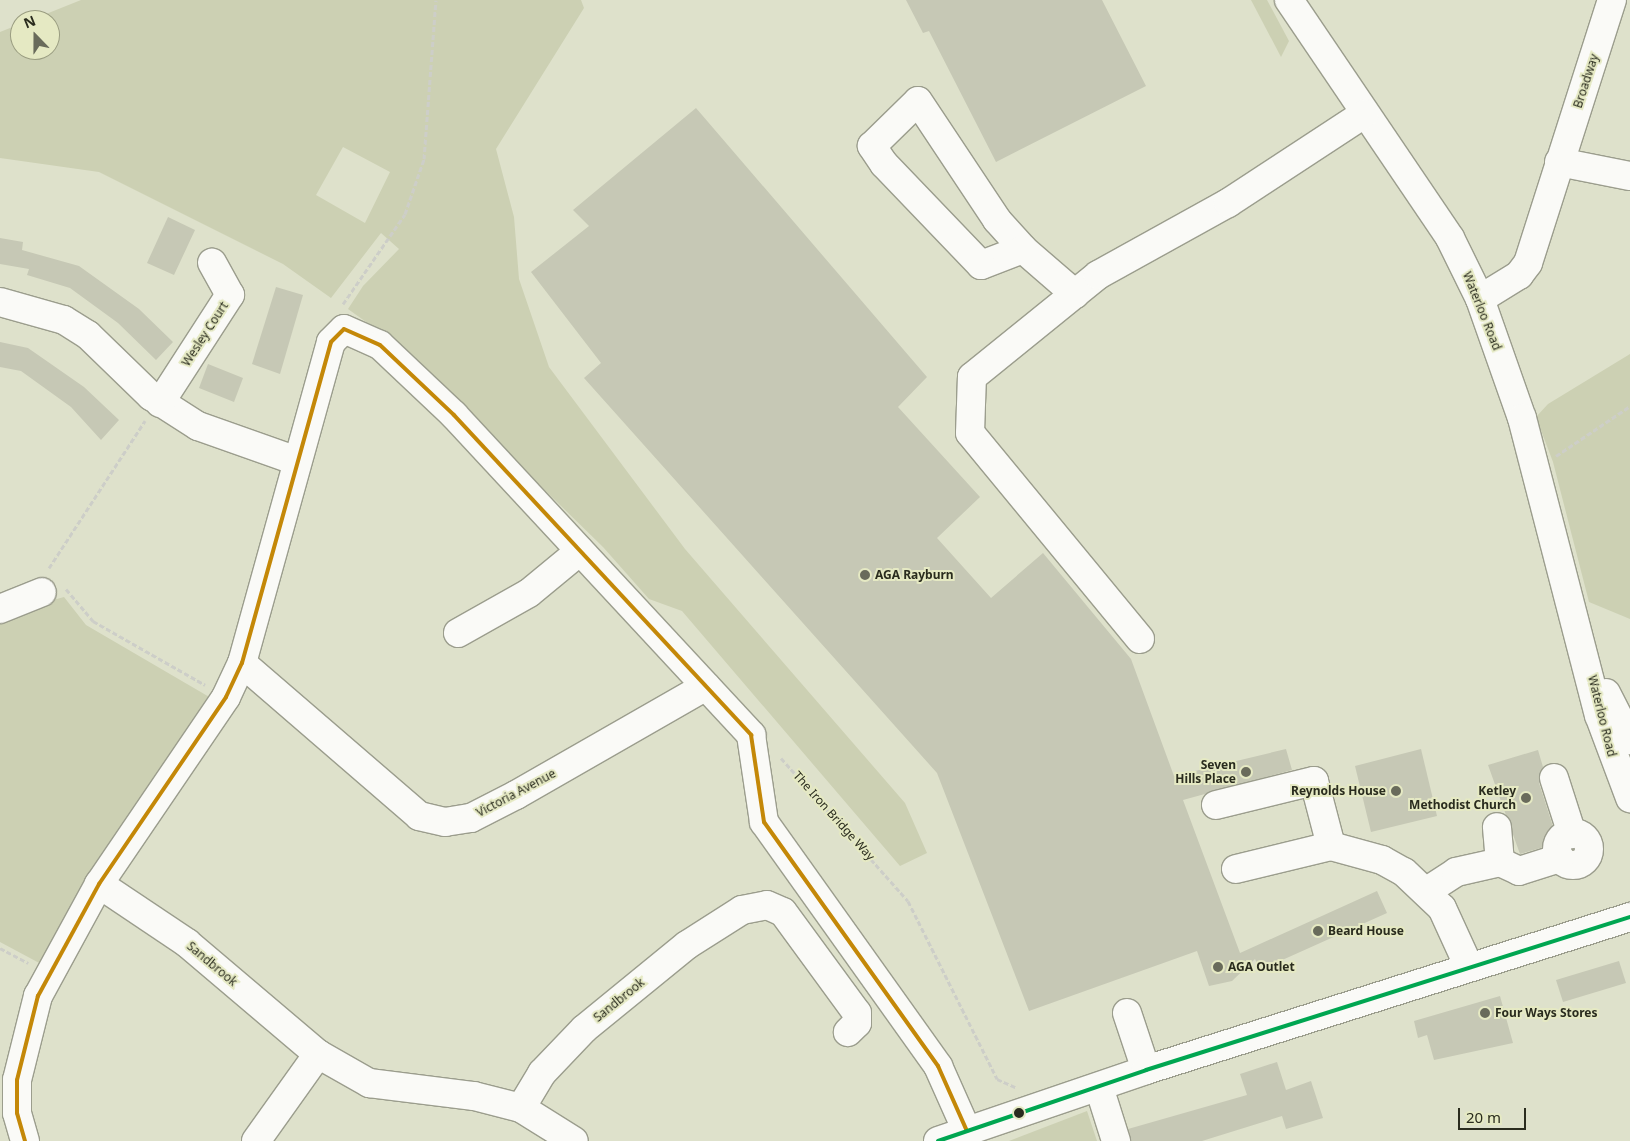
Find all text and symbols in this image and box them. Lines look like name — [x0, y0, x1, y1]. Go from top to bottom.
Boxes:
north arrow — [10, 10, 60, 60]
text: N — [21, 11, 38, 33]
street label: Broadway — [1570, 52, 1602, 110]
street label: Waterloo Road — [1460, 270, 1504, 352]
street label: Wesley Court — [179, 299, 231, 369]
place label: AGA Rayburn — [875, 568, 954, 582]
marker: AGA Rayburn — [859, 569, 871, 581]
street label: Waterloo Road — [1585, 674, 1619, 758]
place label: Seven Hills Place — [1175, 758, 1236, 786]
street label: Victoria Avenue — [474, 766, 558, 820]
marker: Seven Hills Place — [1240, 766, 1252, 778]
street label: The Iron Bridge Way — [790, 769, 878, 863]
place label: Reynolds House — [1291, 784, 1386, 798]
place label: Ketley Methodist Church — [1409, 784, 1516, 812]
marker: Reynolds House — [1390, 785, 1402, 797]
marker: Ketley Methodist Church — [1520, 792, 1532, 804]
place label: Beard House — [1328, 924, 1404, 938]
marker: Beard House — [1312, 925, 1324, 937]
street label: Sandbrook — [184, 939, 240, 989]
place label: AGA Outlet — [1228, 960, 1295, 974]
marker: AGA Outlet — [1212, 961, 1224, 973]
street label: Sandbrook — [591, 975, 647, 1025]
place label: Four Ways Stores — [1495, 1006, 1598, 1020]
marker: Four Ways Stores — [1479, 1007, 1491, 1019]
scale bar — [1460, 1098, 1528, 1130]
text: 20 m — [1466, 1107, 1501, 1127]
unlabelled marker — [1014, 1108, 1024, 1118]

